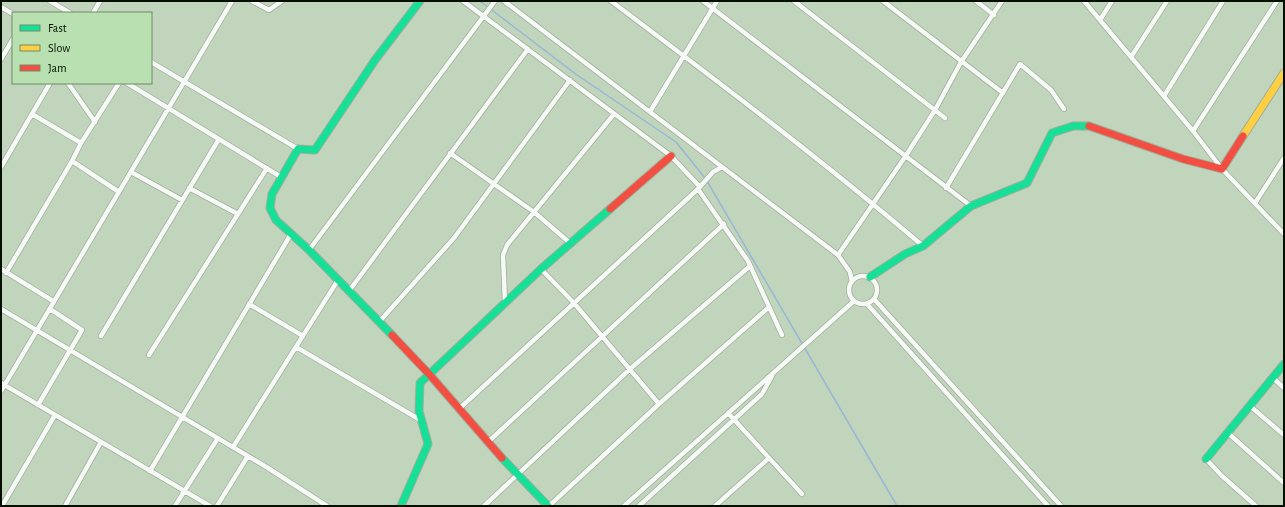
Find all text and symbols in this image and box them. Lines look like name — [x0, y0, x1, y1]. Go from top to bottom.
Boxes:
legend — [12, 12, 152, 84]
text: Fast — [48, 22, 67, 34]
text: Slow — [48, 42, 70, 54]
text: Jam — [48, 62, 67, 74]

